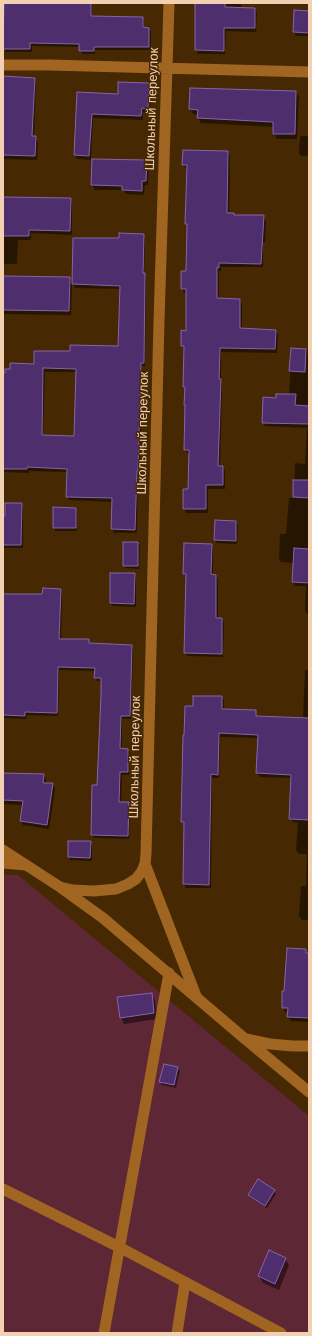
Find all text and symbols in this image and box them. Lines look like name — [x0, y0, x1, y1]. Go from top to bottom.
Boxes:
street label: Школьный переулок — [142, 47, 162, 171]
street label: Школьный переулок — [134, 372, 152, 494]
street label: Школьный переулок — [126, 696, 144, 818]

